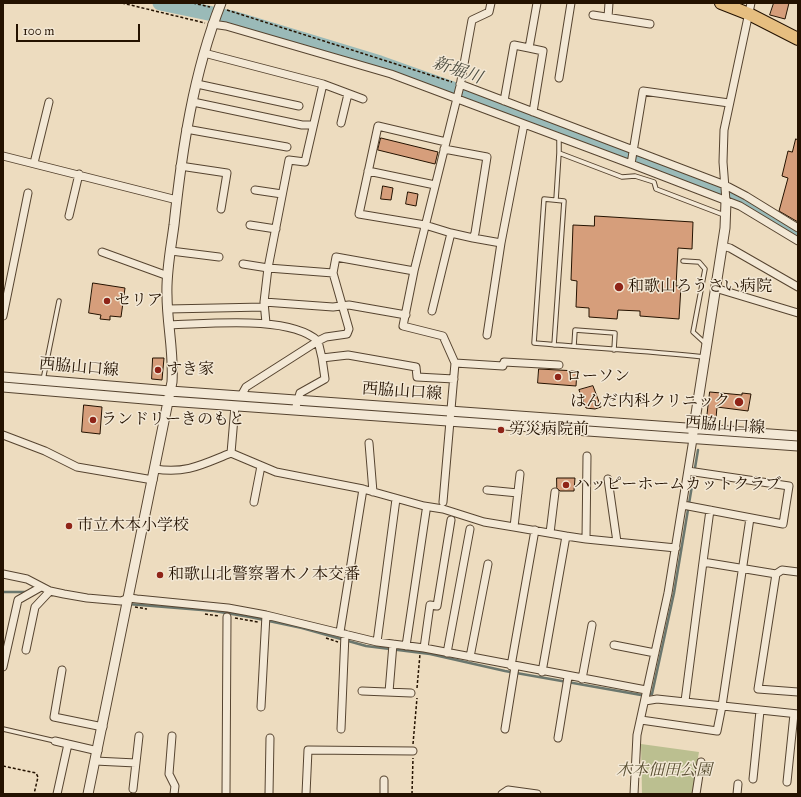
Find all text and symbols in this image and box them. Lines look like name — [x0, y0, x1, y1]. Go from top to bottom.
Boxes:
scale bar — [18, 16, 142, 42]
text: 100 m — [23, 24, 54, 38]
water label: 新堀川 — [430, 53, 484, 89]
place label: 和歌山ろうさい病院 — [628, 277, 772, 297]
marker: 和歌山ろうさい病院 — [613, 281, 625, 293]
place label: セリア — [115, 291, 163, 311]
marker: セリア — [102, 296, 112, 306]
street label: 西脇山口線 — [38, 355, 120, 381]
place label: すき家 — [166, 360, 214, 380]
marker: すき家 — [153, 365, 163, 375]
place label: ローソン — [566, 367, 630, 387]
marker: ローソン — [553, 372, 563, 382]
street label: 西脇山口線 — [361, 380, 443, 404]
place label: はんだ内科クリニック — [570, 392, 730, 412]
marker: はんだ内科クリニック — [733, 396, 745, 408]
place label: ランドリーきのもと — [101, 410, 245, 430]
street label: 西脇山口線 — [684, 414, 766, 438]
marker: ランドリーきのもと — [88, 415, 98, 425]
place label: 労災病院前 — [509, 420, 589, 440]
marker: 労災病院前 — [496, 425, 506, 435]
place label: ハッピーホームカットクラブ — [574, 475, 781, 495]
marker: ハッピーホームカットクラブ — [561, 480, 571, 490]
place label: 市立木本小学校 — [77, 516, 189, 536]
marker: 市立木本小学校 — [64, 521, 74, 531]
place label: 和歌山北警察署木ノ本交番 — [168, 565, 360, 585]
marker: 和歌山北警察署木ノ本交番 — [155, 570, 165, 580]
park label: 木本佃田公園 — [616, 761, 712, 781]

